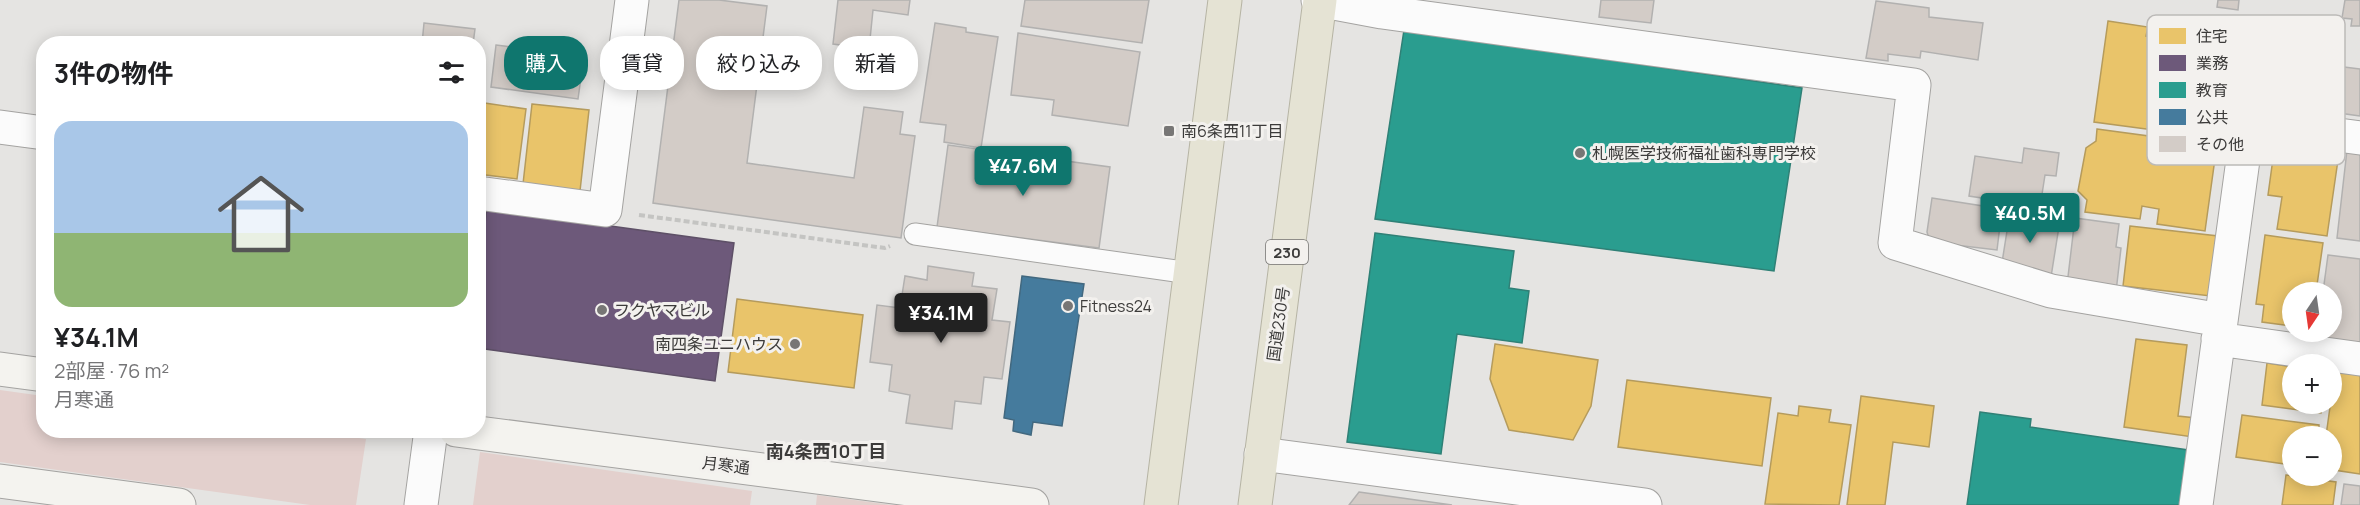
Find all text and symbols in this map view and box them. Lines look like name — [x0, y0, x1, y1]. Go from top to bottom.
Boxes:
legend — [2147, 15, 2345, 165]
text: 住宅 — [2196, 25, 2228, 47]
chip: 購入 — [504, 36, 588, 90]
chip: 賃貸 — [600, 36, 684, 90]
chip: 絞り込み — [696, 36, 822, 90]
chip: 新着 — [834, 36, 918, 90]
text: 業務 — [2196, 52, 2228, 74]
text: 3件の物件 — [54, 55, 173, 91]
icon: filters — [435, 56, 468, 89]
text: 教育 — [2196, 79, 2228, 101]
text: 公共 — [2196, 106, 2228, 128]
place label: 南6条西11丁目 — [1181, 120, 1283, 142]
marker: 南6条西11丁目 — [1162, 124, 1176, 138]
text: その他 — [2196, 133, 2244, 155]
place label: 札幌医学技術福祉歯科専門学校 — [1592, 142, 1816, 164]
pin: ¥47.6M — [974, 146, 1072, 197]
marker: 札幌医学技術福祉歯科専門学校 — [1573, 146, 1587, 160]
text: ¥47.6M — [989, 152, 1057, 179]
icon: home — [207, 160, 315, 268]
pin: ¥40.5M — [1981, 193, 2079, 244]
text: ¥40.5M — [1994, 199, 2066, 226]
road number: 230 — [1266, 240, 1308, 264]
north arrow — [2282, 282, 2342, 342]
map controls — [2282, 282, 2342, 486]
street label: 国道230号 — [1262, 285, 1294, 363]
pin: ¥34.1M — [892, 293, 990, 344]
place label: Fitness24 — [1080, 295, 1152, 317]
place label: フクヤマビル — [614, 299, 710, 321]
text: ¥34.1M — [908, 299, 974, 326]
marker: Fitness24 — [1061, 299, 1075, 313]
marker: フクヤマビル — [595, 303, 609, 317]
text: ¥34.1M — [54, 319, 139, 355]
place label: 南四条ユニハウス — [655, 333, 783, 355]
marker: 南四条ユニハウス — [788, 337, 802, 351]
button: + — [2282, 354, 2342, 414]
text: 2部屋 · 76 m² — [54, 357, 169, 384]
text: 月寒通 — [54, 386, 114, 413]
button: − — [2282, 426, 2342, 486]
district label: 南4条西10丁目 — [766, 439, 886, 463]
street label: 月寒通 — [701, 451, 751, 479]

